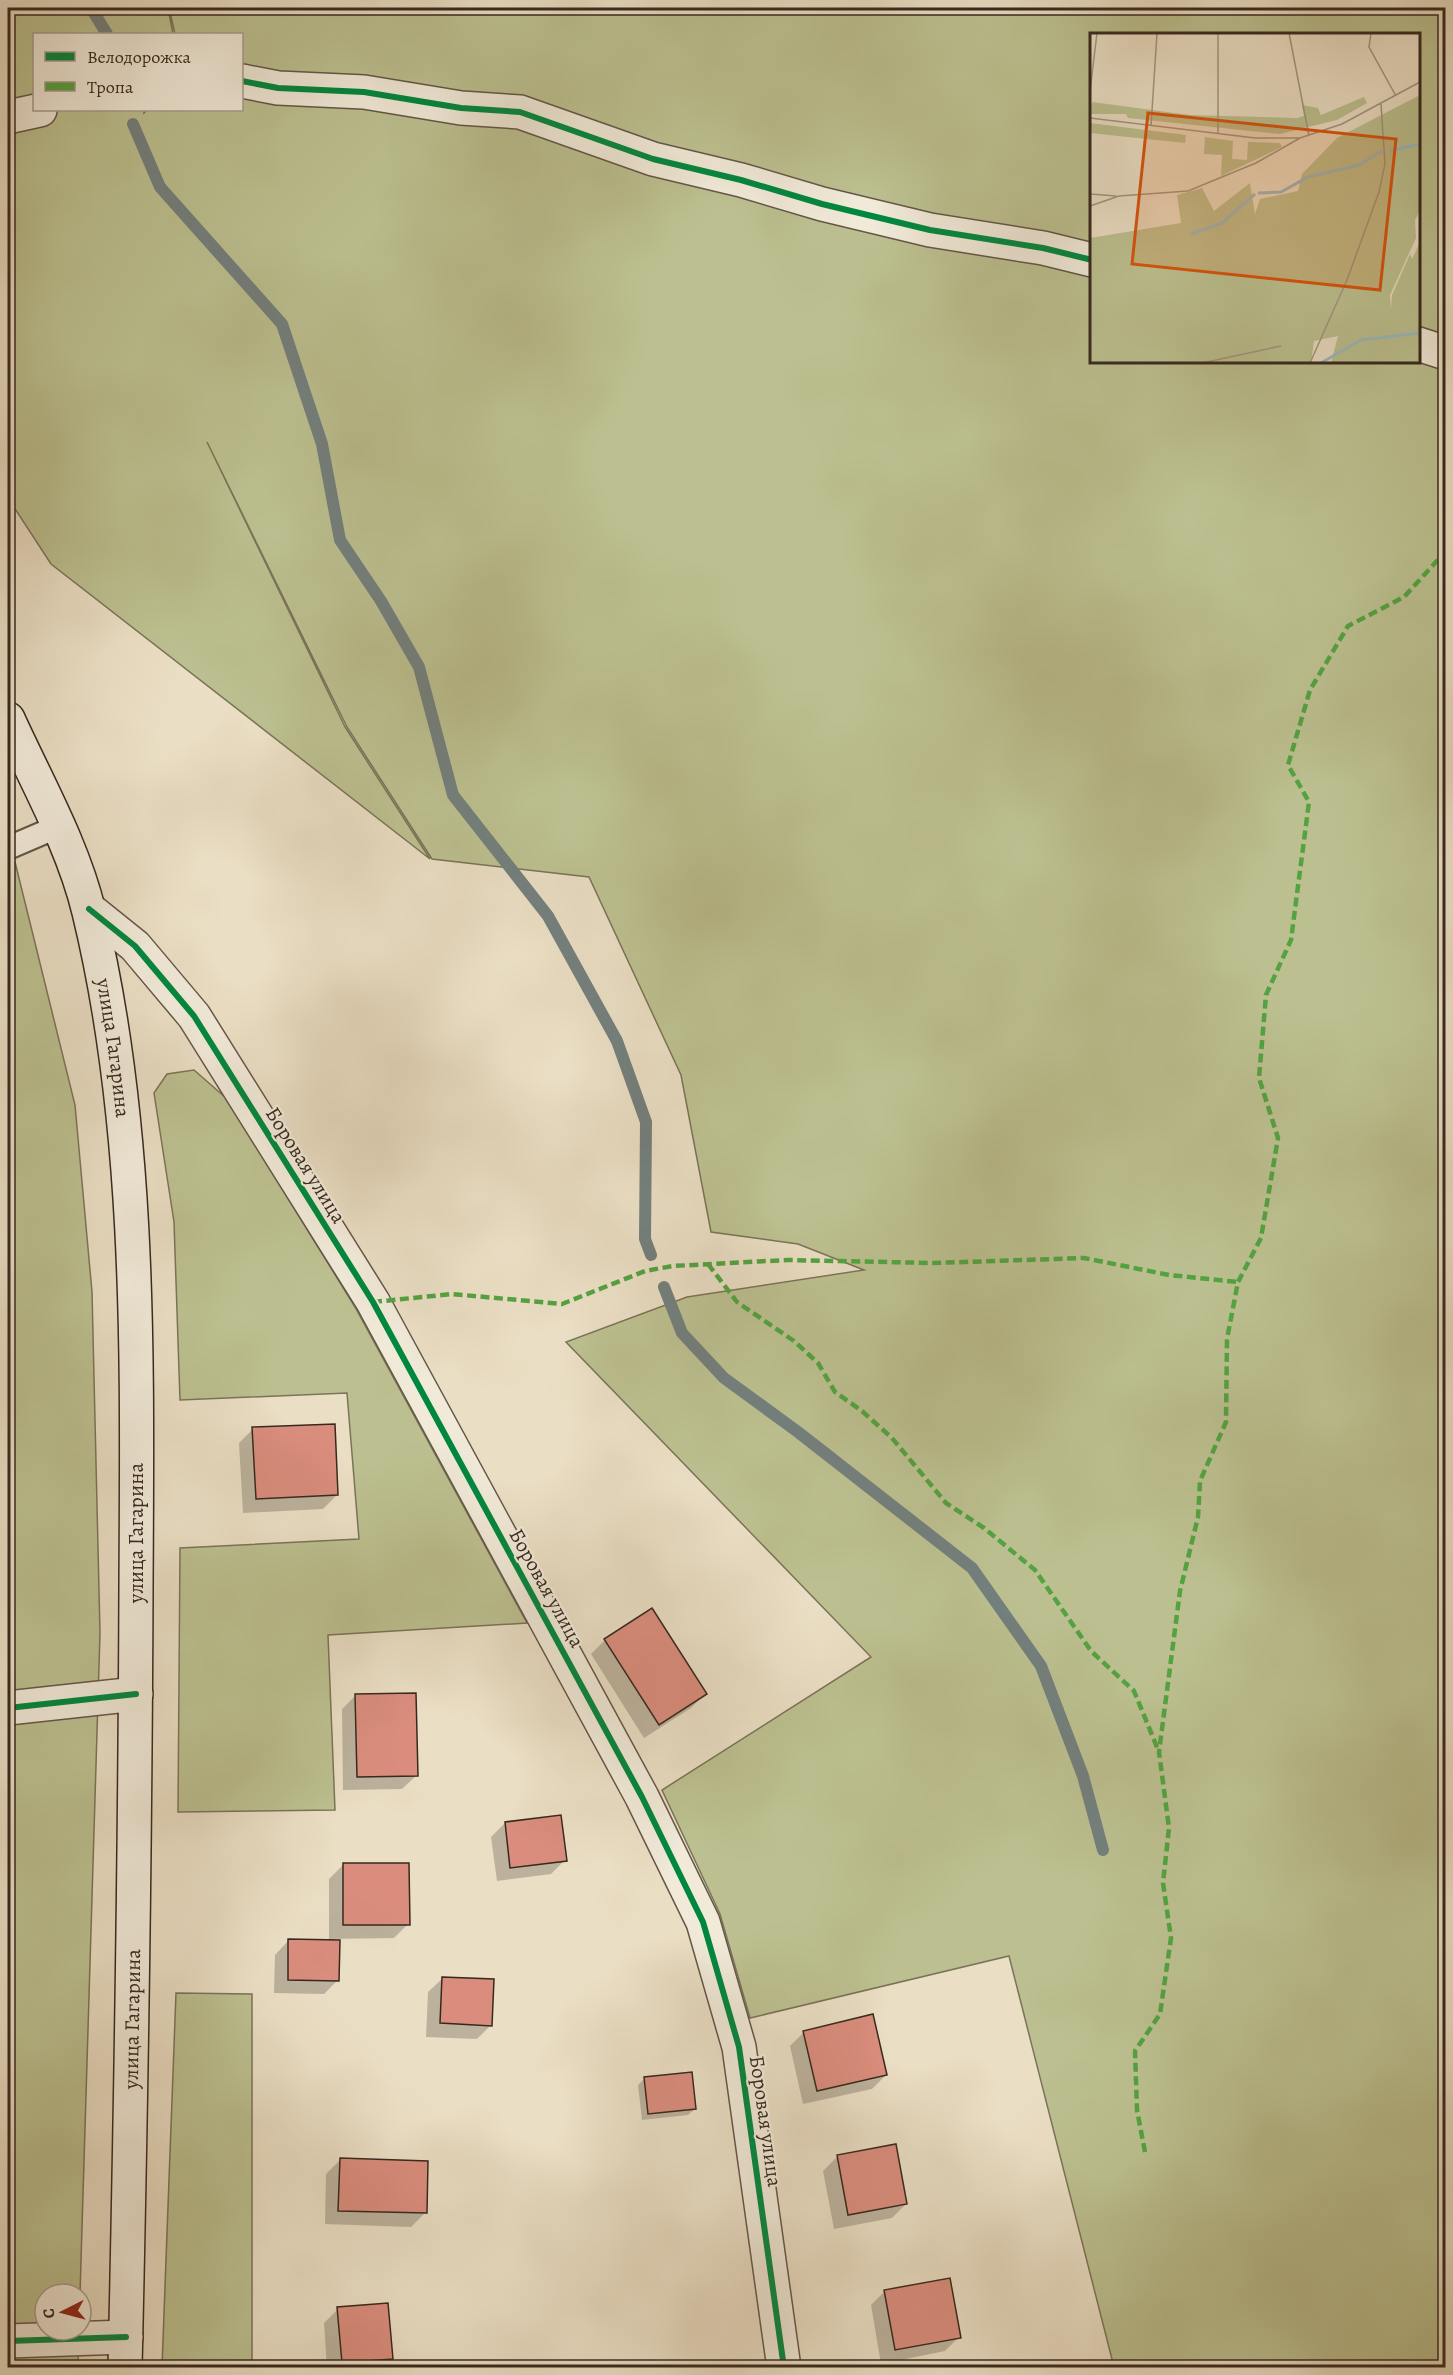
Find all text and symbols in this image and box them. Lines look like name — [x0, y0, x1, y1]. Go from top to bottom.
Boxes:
legend — [33, 33, 243, 111]
inset map — [1090, 33, 1420, 363]
text: Велодорожка — [87, 45, 192, 69]
text: Тропа — [87, 75, 134, 99]
street label: улица Гагарина — [89, 975, 137, 1119]
street label: Боровая улица — [259, 1101, 353, 1229]
street label: улица Гагарина — [122, 1463, 150, 1604]
street label: Боровая улица — [503, 1523, 591, 1653]
street label: улица Гагарина — [117, 1948, 147, 2090]
street label: Боровая улица — [743, 2054, 789, 2189]
north arrow — [33, 2282, 93, 2342]
text: С — [38, 2307, 61, 2320]

